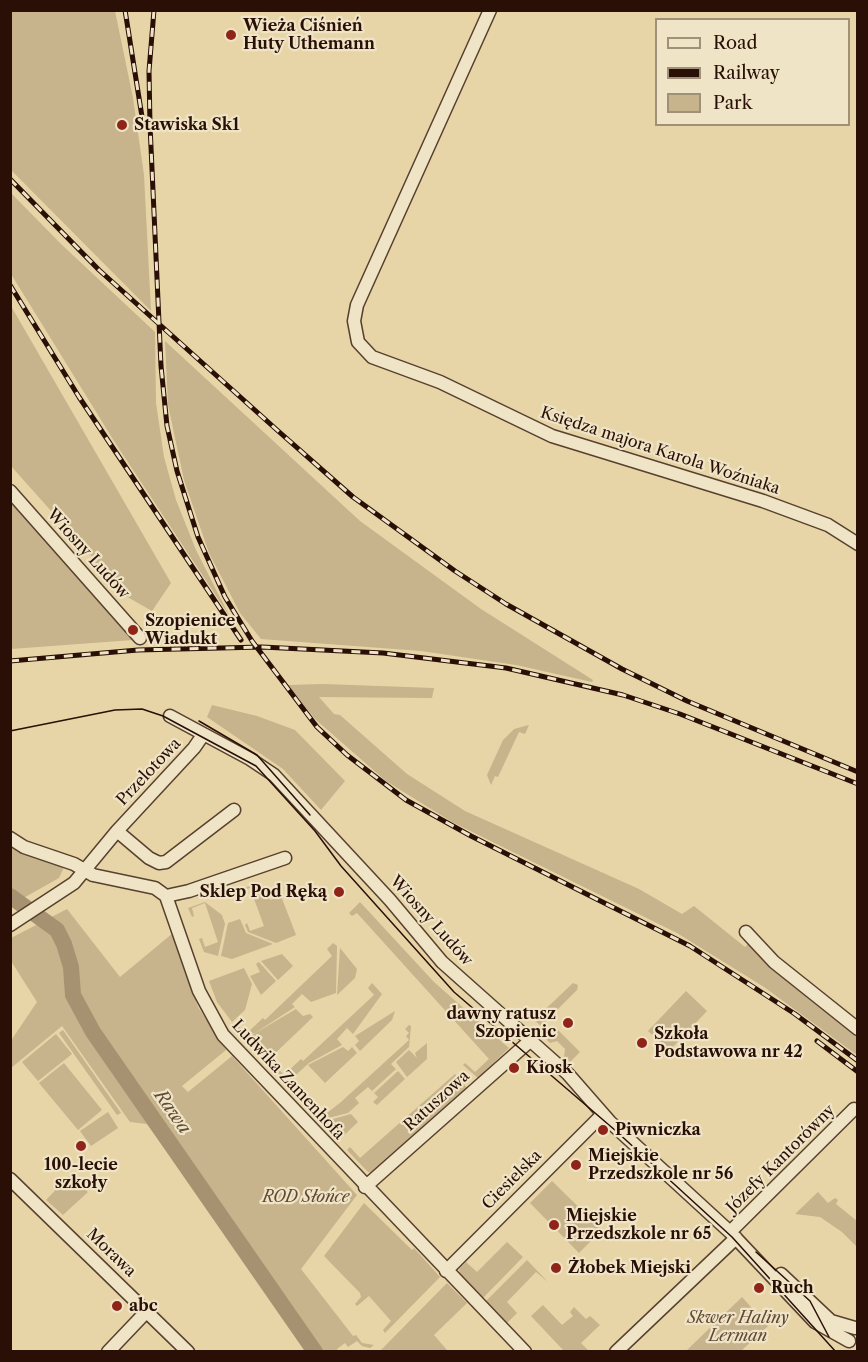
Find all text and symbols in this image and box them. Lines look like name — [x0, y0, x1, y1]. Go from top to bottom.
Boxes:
place label: Wieża Ciśnień Huty Uthemann — [243, 16, 375, 54]
legend — [655, 18, 850, 126]
marker: Wieża Ciśnień Huty Uthemann — [224, 28, 238, 42]
text: Road — [713, 32, 758, 54]
text: Railway — [713, 62, 780, 84]
text: Park — [713, 92, 752, 114]
place label: Stawiska Sk1 — [134, 115, 239, 135]
marker: Stawiska Sk1 — [115, 118, 129, 132]
street label: Księdza majora Karola Woźniaka — [538, 403, 782, 499]
street label: Wiosny Ludów — [43, 505, 133, 603]
place label: Szopienice Wiadukt — [145, 611, 235, 649]
marker: Szopienice Wiadukt — [126, 623, 140, 637]
street label: Przelotowa — [113, 734, 185, 810]
street label: Wiosny Ludów — [386, 872, 476, 970]
place label: Sklep Pod Ręką — [199, 882, 327, 902]
marker: Sklep Pod Ręką — [332, 885, 346, 899]
place label: dawny ratusz Szopienic — [446, 1004, 556, 1042]
street label: Ludwika Zamenhofa — [228, 1016, 348, 1144]
marker: dawny ratusz Szopienic — [561, 1016, 575, 1030]
place label: Szkoła Podstawowa nr 42 — [654, 1024, 803, 1062]
marker: Szkoła Podstawowa nr 42 — [635, 1036, 649, 1050]
place label: Kiosk — [526, 1058, 573, 1078]
marker: Kiosk — [507, 1061, 521, 1075]
street label: Ratuszowa — [400, 1067, 474, 1135]
water label: Rawa — [149, 1086, 195, 1138]
street label: Józefy Kantorówny — [723, 1101, 839, 1217]
place label: Piwniczka — [615, 1120, 701, 1140]
marker: Piwniczka — [596, 1123, 610, 1137]
marker: 100-lecie szkoły — [74, 1139, 88, 1153]
street label: Ciesielska — [478, 1146, 546, 1214]
place label: Miejskie Przedszkole nr 56 — [588, 1146, 733, 1184]
place label: 100-lecie szkoły — [44, 1155, 118, 1193]
marker: Miejskie Przedszkole nr 56 — [569, 1158, 583, 1172]
park label: ROD Słońce — [262, 1187, 350, 1207]
place label: Miejskie Przedszkole nr 65 — [566, 1206, 711, 1244]
marker: Miejskie Przedszkole nr 65 — [547, 1218, 561, 1232]
street label: Morawa — [82, 1225, 140, 1281]
place label: Żłobek Miejski — [568, 1258, 691, 1278]
marker: Żłobek Miejski — [549, 1261, 563, 1275]
place label: Ruch — [771, 1278, 814, 1298]
marker: Ruch — [752, 1281, 766, 1295]
place label: abc — [129, 1296, 157, 1316]
marker: abc — [110, 1299, 124, 1313]
park label: Skwer Haliny Lerman — [687, 1308, 789, 1346]

